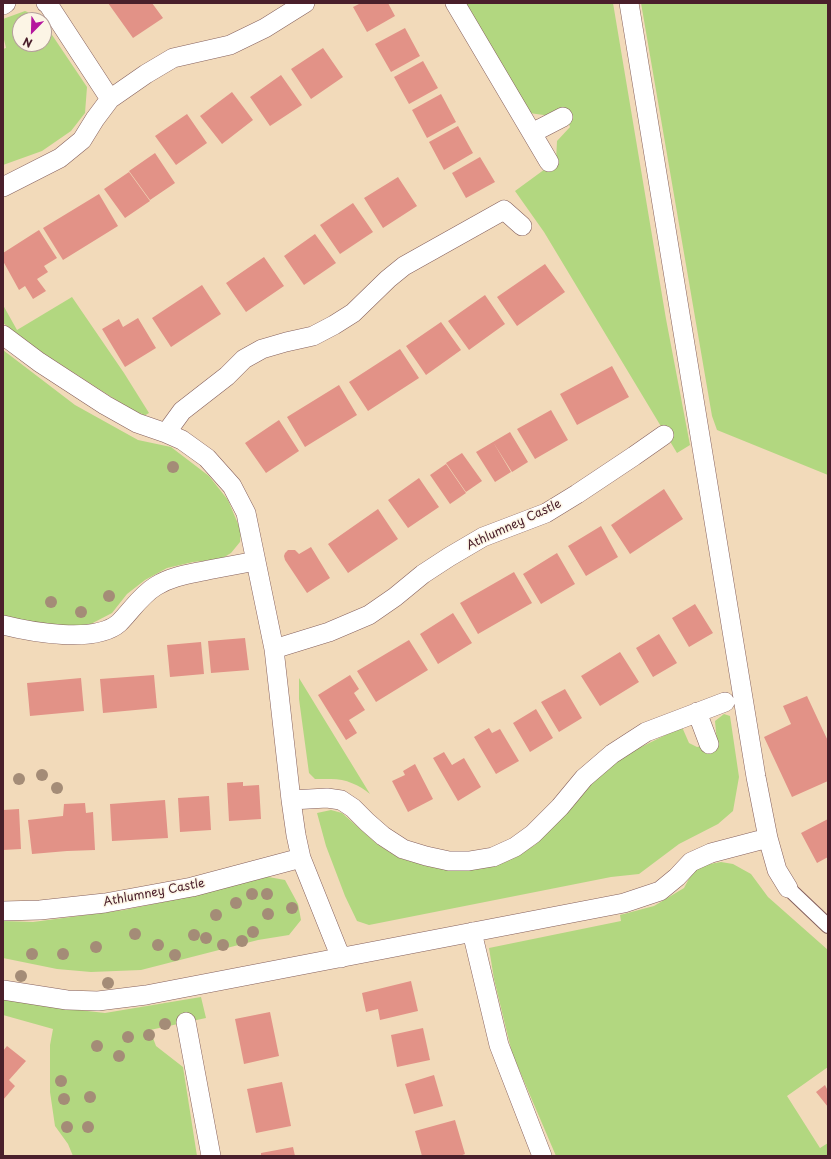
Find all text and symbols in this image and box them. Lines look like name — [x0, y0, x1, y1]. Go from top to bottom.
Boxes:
north arrow — [12, 12, 52, 52]
text: N — [20, 33, 35, 52]
street label: Athlumney Castle — [464, 497, 564, 553]
street label: Athlumney Castle — [102, 876, 206, 910]

